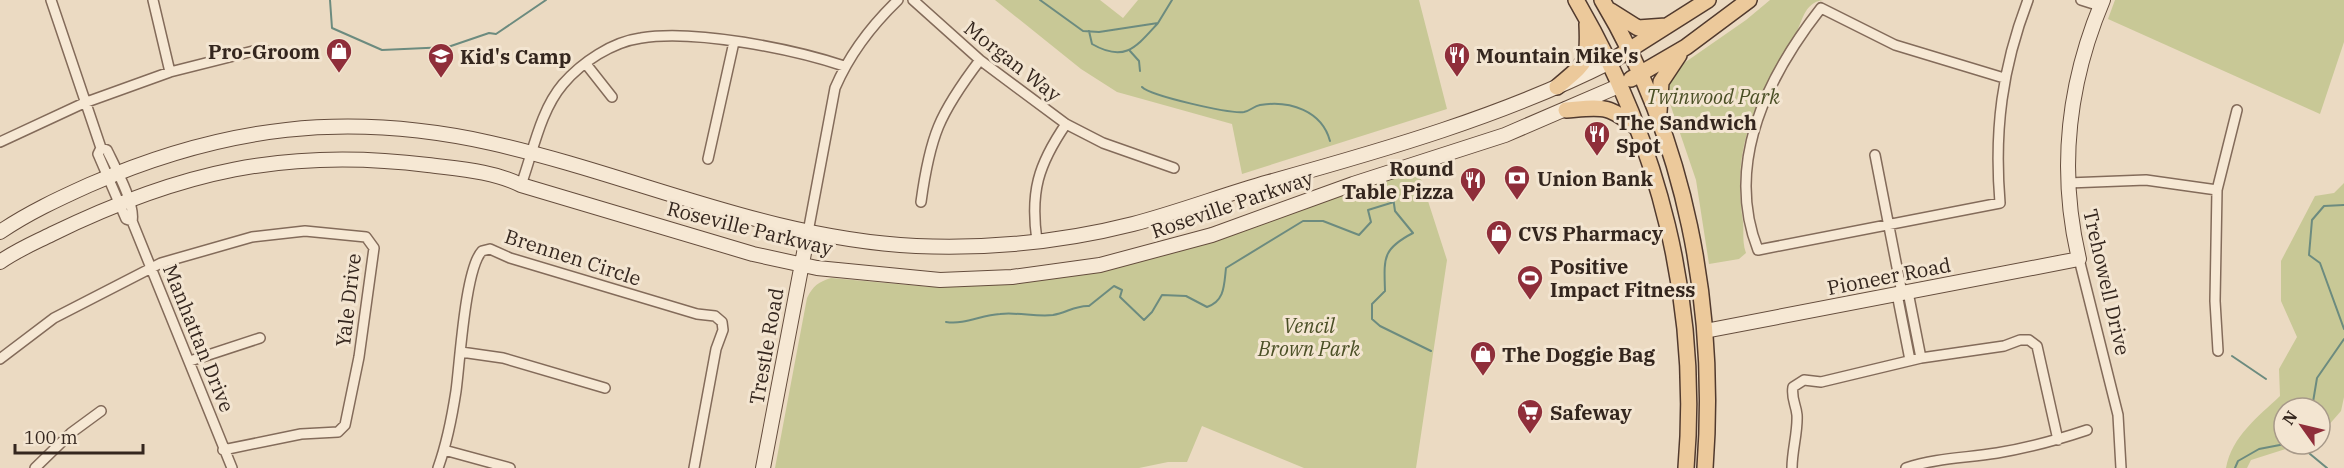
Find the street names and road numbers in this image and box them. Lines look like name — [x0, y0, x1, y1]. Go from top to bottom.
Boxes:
street label: Morgan Way — [959, 15, 1067, 108]
street label: Roseville Parkway — [1147, 164, 1317, 244]
street label: Roseville Parkway — [664, 194, 836, 262]
street label: Trehowell Drive — [2077, 206, 2137, 358]
street label: Brennen Circle — [501, 222, 645, 292]
street label: Pioneer Road — [1825, 251, 1953, 301]
street label: Yale Drive — [329, 252, 367, 348]
street label: Manhattan Drive — [157, 260, 241, 416]
street label: Trestle Road — [742, 286, 790, 406]

